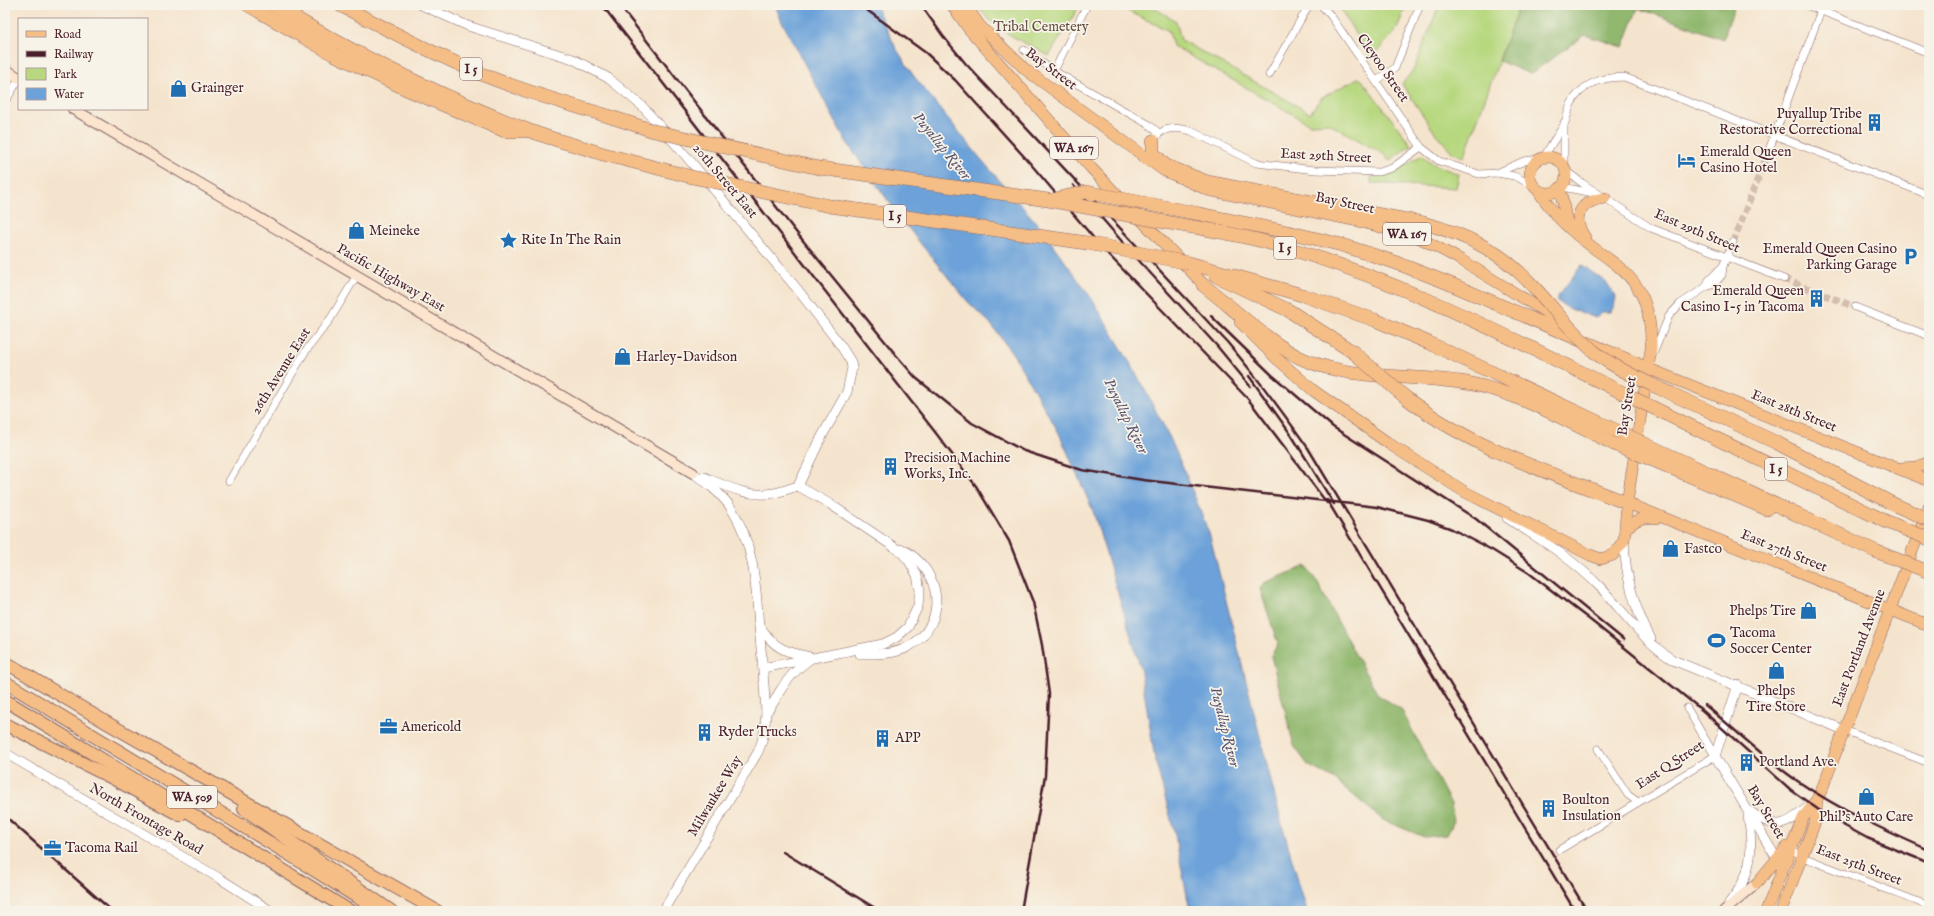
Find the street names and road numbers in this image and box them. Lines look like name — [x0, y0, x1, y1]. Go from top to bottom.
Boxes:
street label: Cleyoo Street — [1353, 30, 1413, 106]
street label: Bay Street — [1022, 44, 1080, 94]
road number: I 5 — [460, 58, 482, 80]
road number: WA 167 — [1050, 137, 1098, 159]
street label: 20th Street East — [689, 140, 762, 222]
street label: East 29th Street — [1280, 145, 1372, 167]
street label: Bay Street — [1314, 188, 1376, 218]
road number: I 5 — [884, 205, 906, 227]
street label: East 29th Street — [1651, 205, 1743, 257]
road number: WA 167 — [1383, 223, 1431, 245]
road number: I 5 — [1274, 237, 1296, 259]
street label: Pacific Highway East — [334, 240, 449, 316]
street label: 26th Avenue East — [247, 324, 315, 418]
street label: Bay Street — [1613, 375, 1641, 437]
street label: East 28th Street — [1749, 386, 1840, 436]
road number: I 5 — [1765, 458, 1787, 480]
street label: East 27th Street — [1738, 525, 1830, 577]
street label: East Portland Avenue — [1828, 586, 1890, 709]
street label: East Q Street — [1632, 736, 1708, 794]
street label: Milwaukee Way — [684, 752, 746, 840]
street label: North Frontage Road — [86, 779, 206, 859]
street label: Bay Street — [1743, 782, 1789, 842]
road number: WA 509 — [167, 786, 217, 808]
street label: East 25th Street — [1814, 840, 1905, 890]

